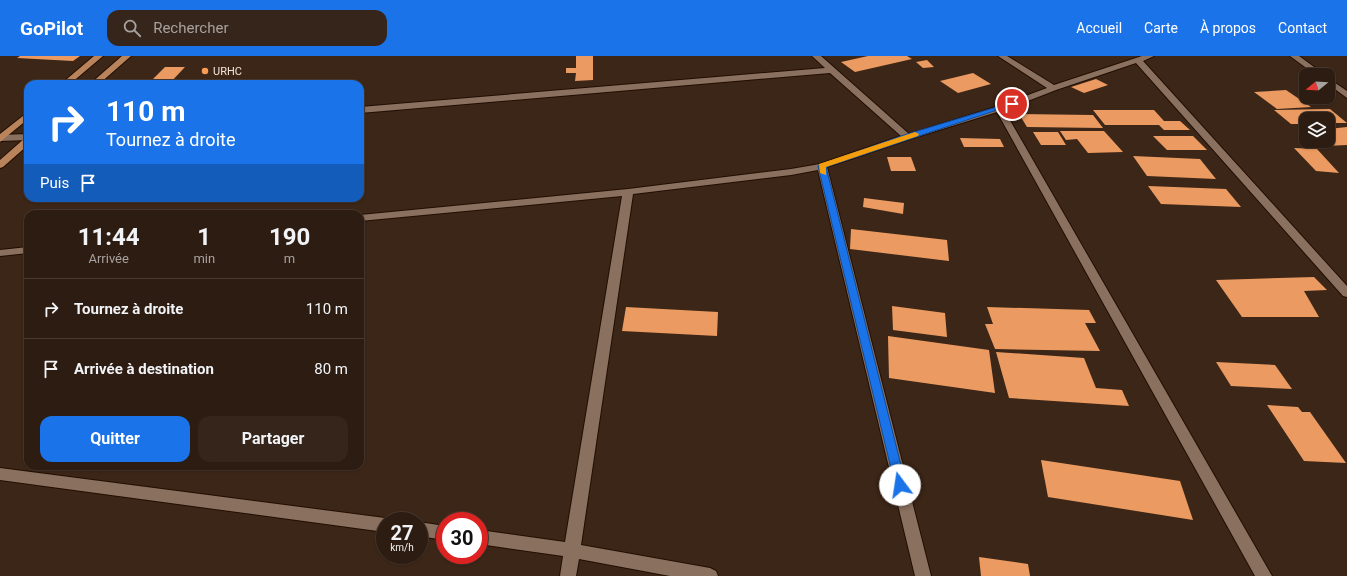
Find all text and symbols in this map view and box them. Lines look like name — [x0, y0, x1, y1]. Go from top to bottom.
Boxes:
search box — [107, 10, 387, 46]
text: GoPilot — [20, 17, 83, 40]
icon: search — [121, 17, 143, 39]
text: Rechercher — [153, 19, 229, 37]
text: Accueil — [1076, 20, 1122, 36]
text: Carte — [1144, 20, 1178, 36]
text: À propos — [1200, 20, 1256, 36]
text: Contact — [1278, 20, 1327, 36]
place label: URHC — [213, 65, 242, 78]
marker: URHC — [200, 66, 210, 76]
north arrow — [1299, 68, 1335, 104]
map controls — [1299, 68, 1335, 148]
pin — [995, 87, 1029, 121]
icon: arrive — [1001, 93, 1023, 115]
text: 110 m — [106, 95, 185, 128]
icon: right — [40, 96, 92, 148]
button: layers — [1299, 112, 1335, 148]
text: Tournez à droite — [106, 129, 235, 150]
icon: arrive — [77, 172, 99, 194]
text: Puis — [40, 174, 69, 192]
text: 11:44 — [78, 223, 140, 251]
text: 1 — [197, 223, 211, 251]
text: 190 — [269, 223, 310, 251]
text: Arrivée — [88, 251, 129, 266]
text: min — [193, 251, 215, 266]
text: m — [284, 251, 295, 266]
icon: right — [40, 298, 62, 320]
text: Tournez à droite — [74, 300, 183, 318]
text: 110 m — [306, 300, 348, 318]
icon: arrive — [40, 358, 62, 380]
text: Arrivée à destination — [74, 360, 214, 378]
text: 80 m — [314, 360, 348, 378]
button: Quitter — [40, 416, 190, 462]
button: Partager — [198, 416, 348, 462]
position arrow — [879, 464, 921, 506]
speed limit sign: 30 — [436, 512, 488, 564]
text: 27 — [391, 521, 413, 545]
text: km/h — [390, 542, 414, 553]

